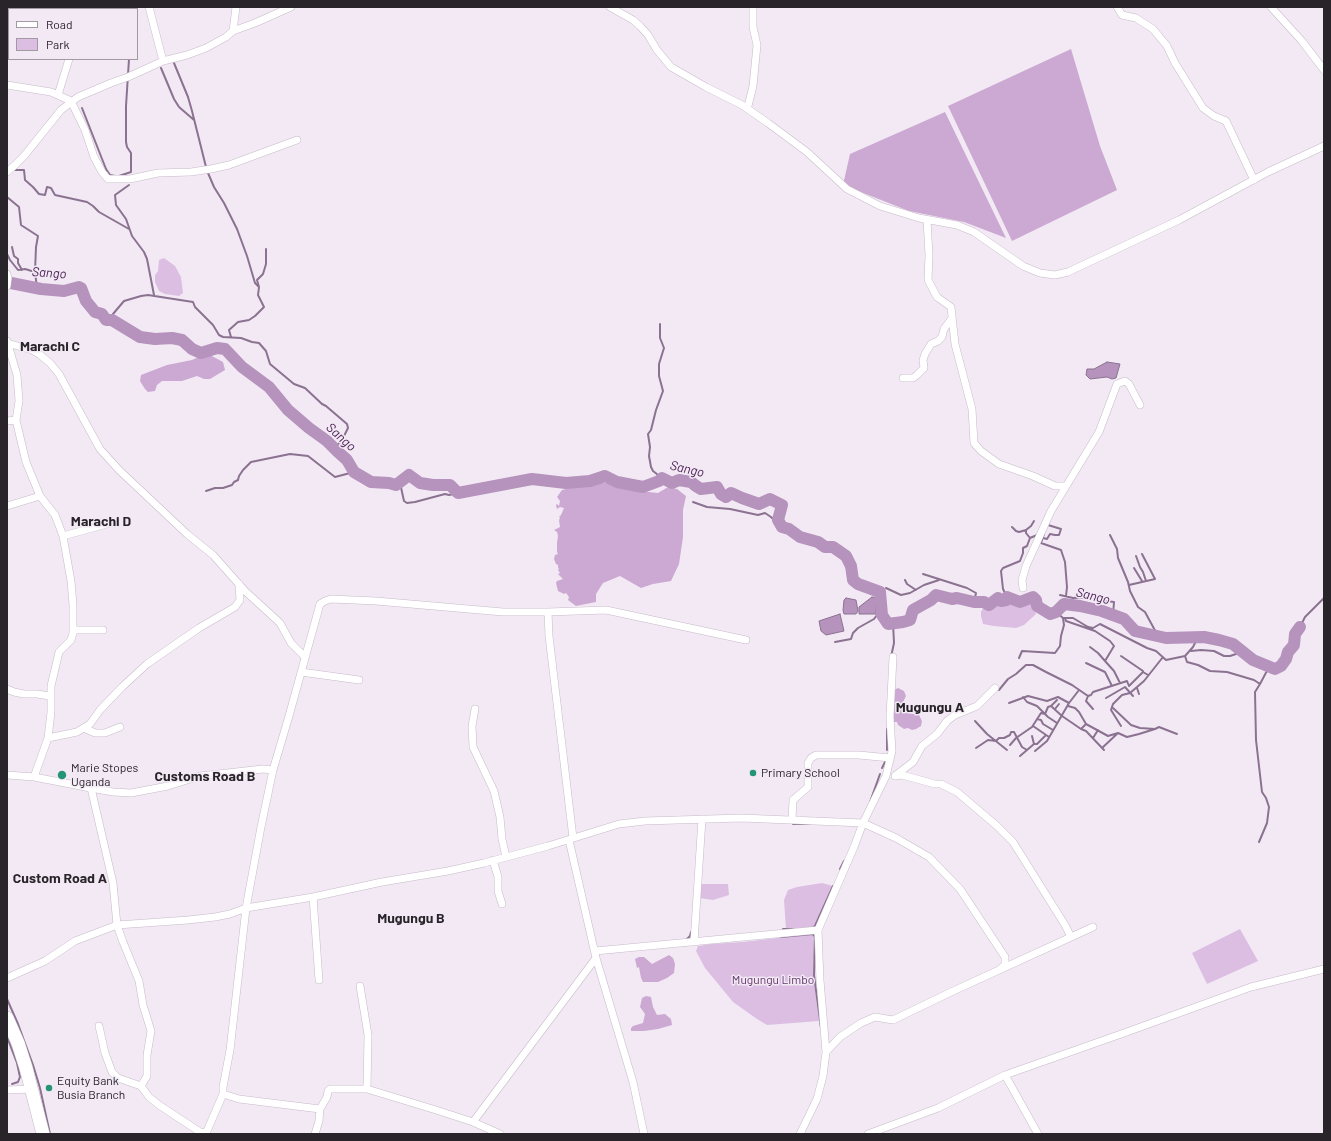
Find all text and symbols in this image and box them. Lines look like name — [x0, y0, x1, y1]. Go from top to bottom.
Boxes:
legend — [8, 8, 138, 60]
text: Road — [46, 17, 73, 31]
text: Park — [46, 37, 70, 51]
water label: Sango — [31, 264, 67, 282]
district label: Marachi C — [20, 338, 80, 354]
water label: Sango — [323, 420, 359, 454]
water label: Sango — [668, 458, 706, 480]
district label: Marachi D — [71, 513, 131, 529]
water label: Sango — [1074, 584, 1112, 608]
district label: Mugungu A — [896, 699, 964, 715]
place label: Marie Stopes Uganda — [71, 761, 138, 789]
place label: Primary School — [761, 766, 840, 780]
district label: Customs Road B — [155, 768, 255, 784]
marker: Primary School — [748, 768, 758, 778]
marker: Marie Stopes Uganda — [56, 769, 68, 781]
district label: Custom Road A — [13, 870, 107, 886]
district label: Mugungu B — [377, 910, 445, 926]
park label: Mugungu Limbo — [732, 973, 814, 987]
place label: Equity Bank Busia Branch — [57, 1074, 125, 1102]
marker: Equity Bank Busia Branch — [44, 1083, 54, 1093]

